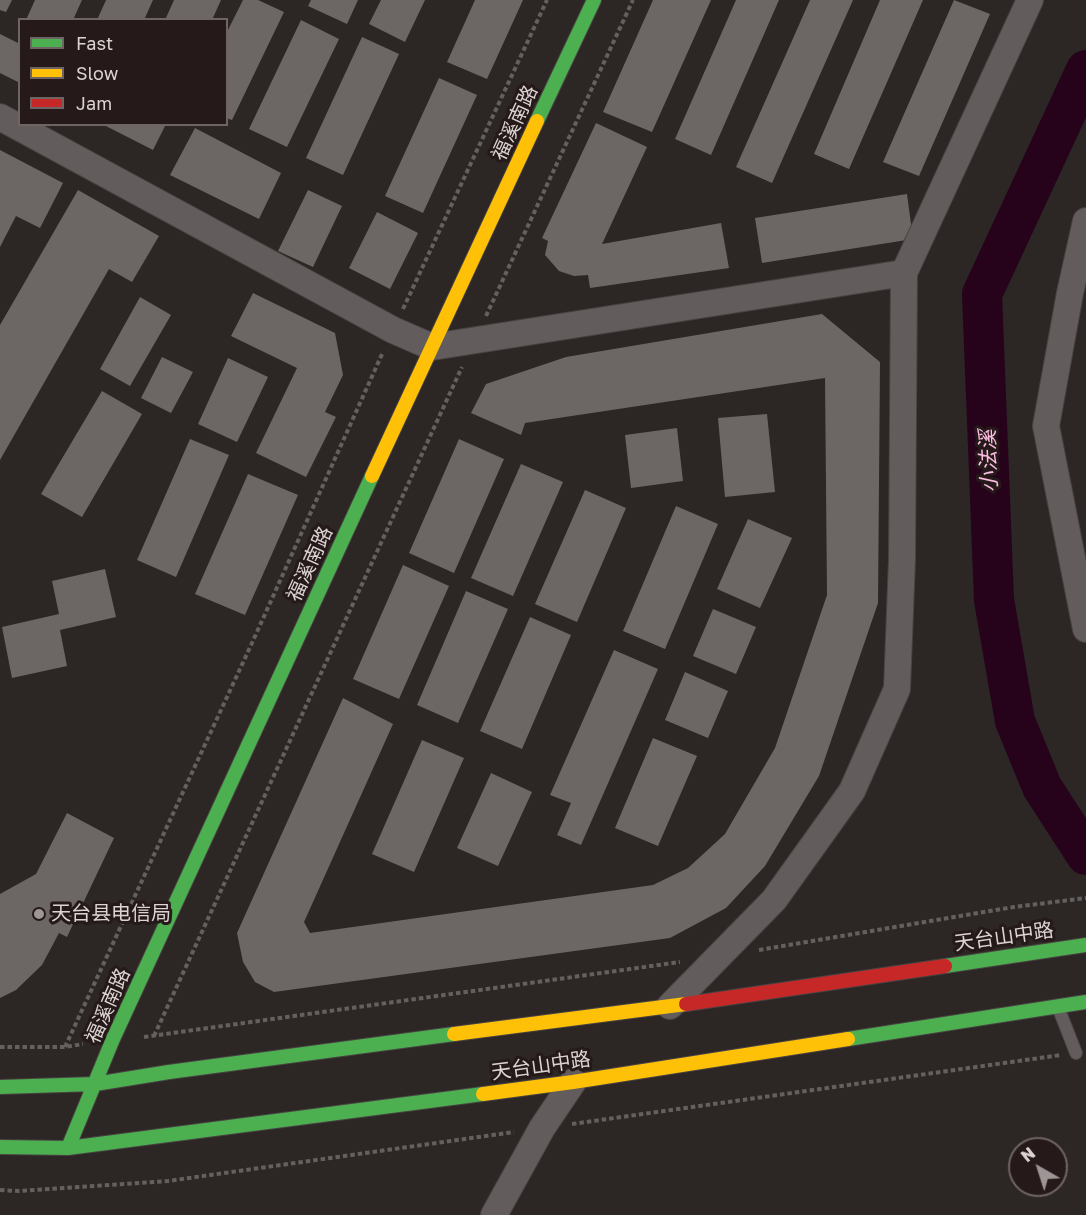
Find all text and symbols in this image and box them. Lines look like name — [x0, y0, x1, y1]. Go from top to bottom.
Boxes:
legend — [18, 18, 228, 126]
text: Fast — [76, 32, 113, 54]
text: Slow — [76, 62, 118, 84]
street label: 福溪南路 — [487, 82, 543, 164]
text: Jam — [76, 92, 112, 114]
water label: 小法溪 — [975, 429, 1003, 493]
street label: 福溪南路 — [282, 523, 338, 605]
place label: 天台县电信局 — [51, 902, 171, 926]
marker: 天台县电信局 — [32, 907, 46, 921]
street label: 天台山中路 — [953, 918, 1055, 956]
street label: 福溪南路 — [81, 965, 135, 1047]
street label: 天台山中路 — [490, 1047, 592, 1085]
north arrow — [1008, 1137, 1068, 1197]
text: N — [1017, 1143, 1039, 1166]

